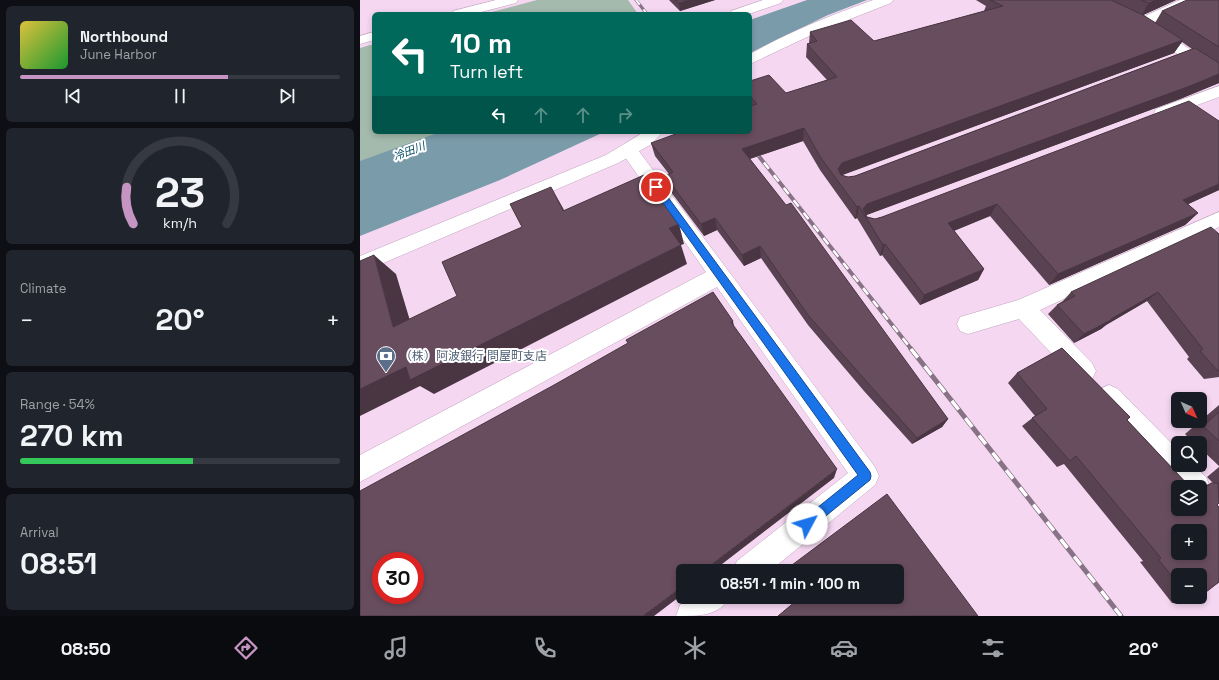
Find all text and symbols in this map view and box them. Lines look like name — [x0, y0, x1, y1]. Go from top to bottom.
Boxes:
text: 10 m — [450, 25, 512, 61]
text: Northbound — [80, 27, 168, 46]
icon: left — [384, 28, 436, 80]
text: June Harbor — [80, 46, 157, 63]
text: Turn left — [450, 60, 523, 83]
icon: previous — [62, 85, 84, 107]
icon: pause — [169, 85, 191, 107]
icon: next — [276, 85, 298, 107]
icon: left — [488, 104, 510, 126]
icon: ahead — [530, 104, 552, 126]
icon: ahead — [572, 104, 594, 126]
icon: right — [614, 104, 636, 126]
water label: 冷田川 — [391, 138, 428, 163]
text: 23 — [155, 166, 205, 219]
pin — [639, 170, 673, 204]
icon: arrive — [645, 176, 667, 198]
text: km/h — [163, 214, 197, 232]
text: Climate — [20, 280, 66, 297]
text: 20° — [155, 300, 205, 339]
text: − — [20, 306, 34, 334]
text: + — [326, 306, 340, 334]
bank icon: （株）阿波銀行 問屋町支店 — [375, 345, 397, 373]
place label: （株）阿波銀行 問屋町支店 — [400, 348, 547, 364]
north arrow — [1171, 392, 1207, 428]
map controls — [1171, 392, 1207, 604]
text: Range · 54% — [20, 396, 95, 413]
text: 270 km — [20, 416, 124, 455]
button: search — [1171, 436, 1207, 472]
button: layers — [1171, 480, 1207, 516]
position arrow — [786, 503, 828, 545]
text: Arrival — [20, 524, 59, 541]
button: + — [1171, 524, 1207, 560]
text: 08:51 — [20, 544, 97, 583]
speed limit sign: 30 — [372, 552, 424, 604]
button: − — [1171, 568, 1207, 604]
text: 08:51 · 1 min · 100 m — [720, 574, 860, 593]
icon: directions — [232, 634, 260, 662]
icon: music — [382, 634, 410, 662]
icon: phone — [531, 634, 559, 662]
icon: climate — [681, 634, 709, 662]
icon: car — [830, 634, 858, 662]
icon: filters — [979, 634, 1007, 662]
text: 08:50 — [61, 637, 111, 660]
text: 20° — [1129, 637, 1158, 660]

